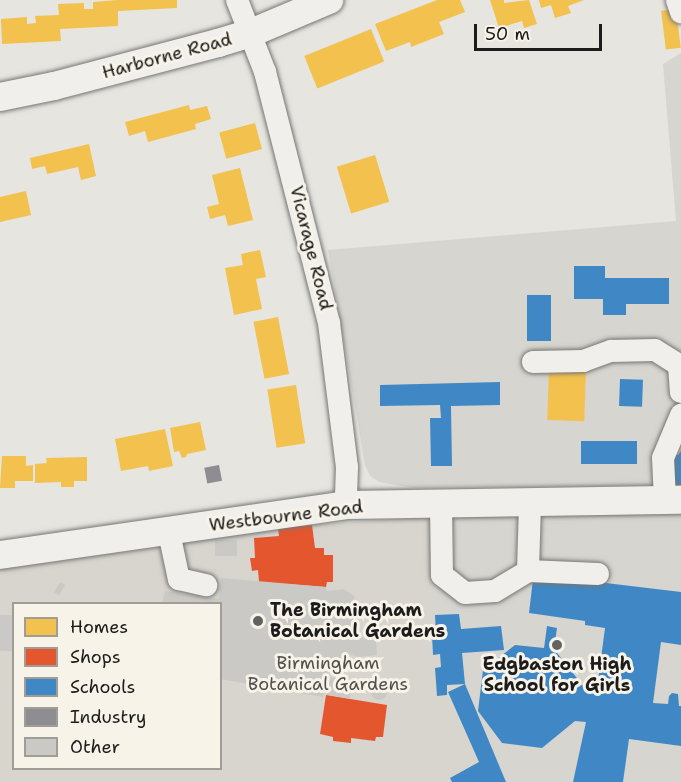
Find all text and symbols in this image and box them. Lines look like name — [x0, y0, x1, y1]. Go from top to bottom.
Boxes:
scale bar — [477, 12, 604, 50]
text: 50 m — [485, 22, 530, 46]
street label: Harborne Road — [100, 28, 234, 84]
street label: Vicarage Road — [285, 184, 337, 312]
street label: Westbourne Road — [208, 496, 364, 536]
place label: The Birmingham Botanical Gardens — [270, 600, 445, 642]
legend — [12, 602, 222, 770]
marker: The Birmingham Botanical Gardens — [251, 614, 265, 628]
text: Homes — [70, 615, 128, 639]
marker: Edgbaston High School for Girls — [550, 638, 564, 652]
text: Shops — [70, 645, 121, 669]
park label: Birmingham Botanical Gardens — [248, 653, 408, 696]
place label: Edgbaston High School for Girls — [483, 654, 631, 696]
text: Schools — [70, 675, 136, 699]
text: Industry — [70, 705, 146, 729]
text: Other — [70, 735, 120, 759]

